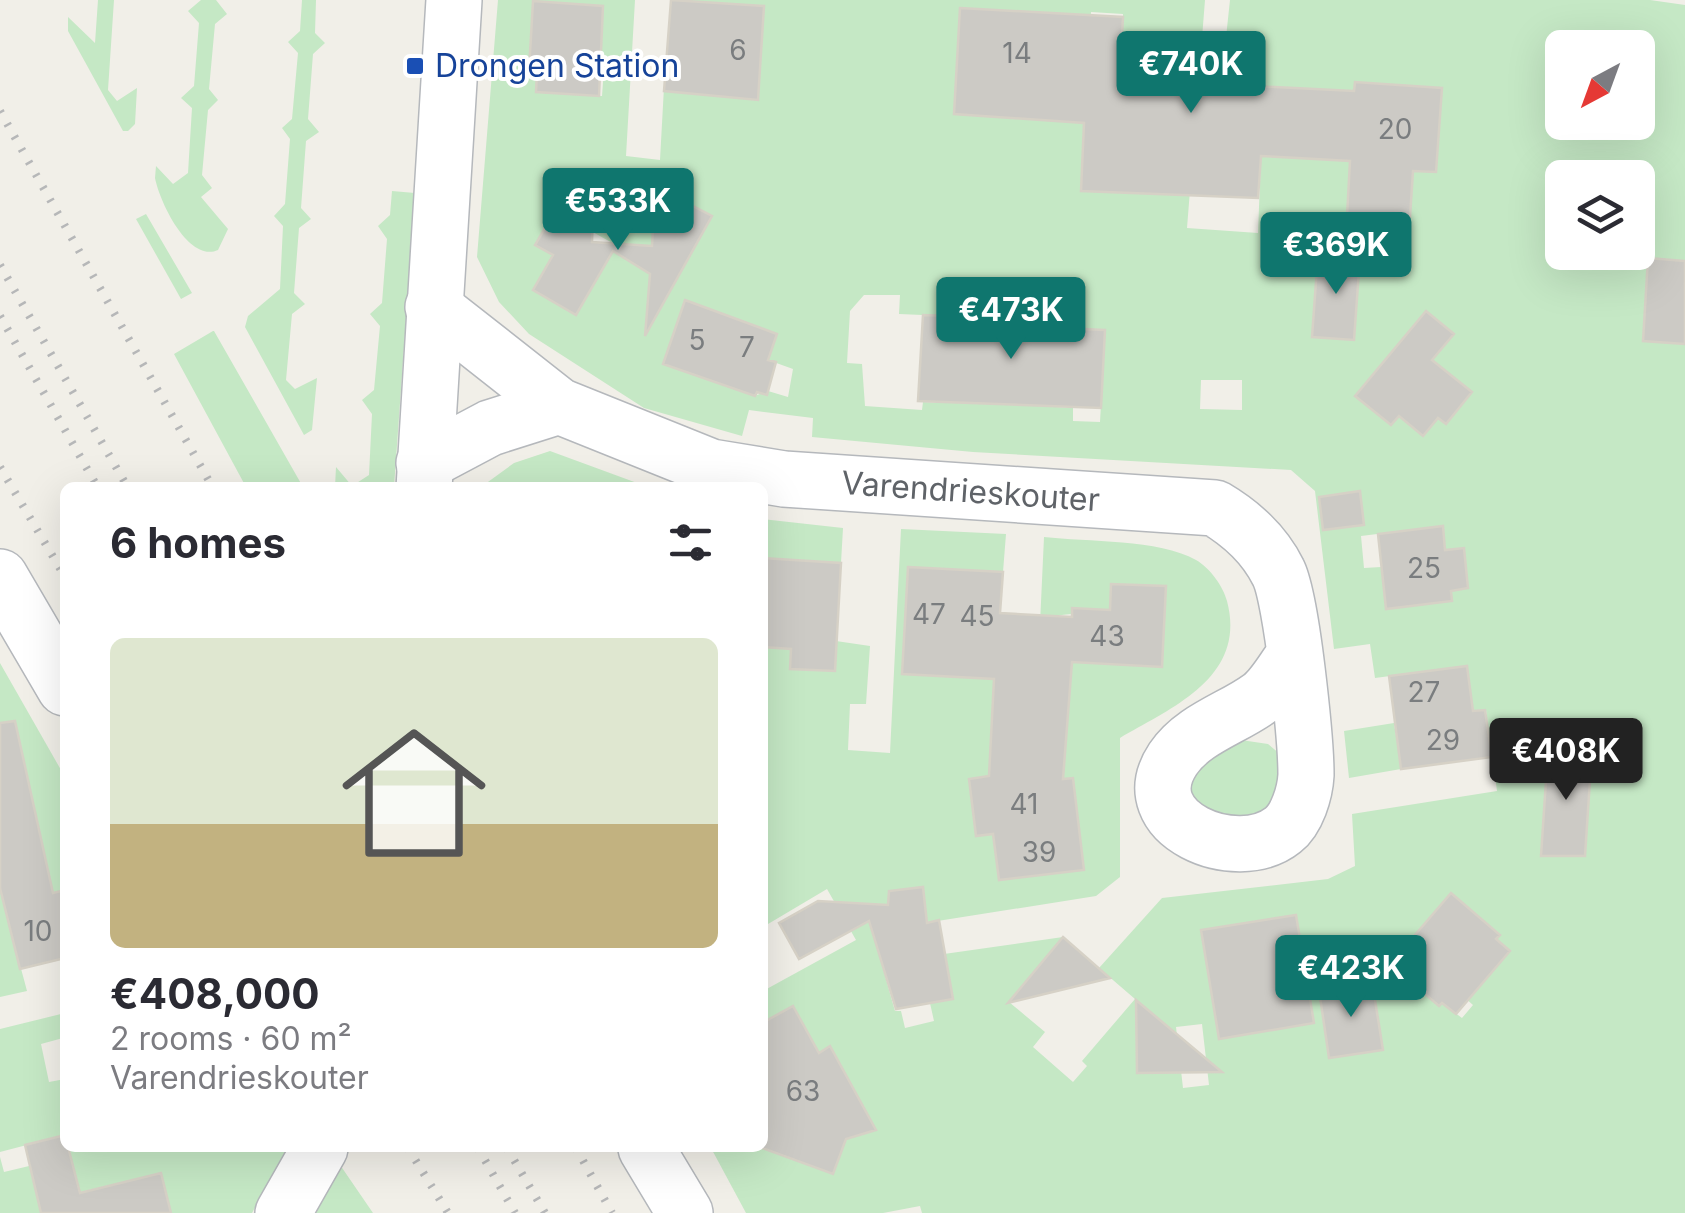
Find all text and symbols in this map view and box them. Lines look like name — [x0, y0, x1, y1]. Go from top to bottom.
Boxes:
north arrow — [1545, 30, 1655, 140]
map controls — [1545, 30, 1655, 270]
pin: €740K — [1121, 31, 1261, 116]
house number: 6 — [729, 33, 747, 67]
house number: 14 — [1002, 36, 1032, 70]
text: €740K — [1139, 44, 1243, 83]
place label: Drongen Station — [435, 46, 679, 85]
marker: Drongen Station — [404, 55, 426, 77]
house number: 20 — [1378, 112, 1412, 146]
button: layers — [1545, 160, 1655, 270]
pin: €533K — [548, 168, 688, 253]
text: €533K — [565, 181, 671, 220]
pin: €369K — [1266, 212, 1406, 297]
text: €369K — [1282, 225, 1390, 264]
pin: €473K — [941, 277, 1081, 362]
text: €473K — [958, 290, 1064, 329]
house number: 5 — [688, 323, 706, 357]
house number: 7 — [739, 330, 755, 364]
street label: Varendrieskouter — [840, 463, 1101, 519]
icon: filters — [663, 515, 718, 570]
text: 6 homes — [110, 517, 286, 568]
house number: 25 — [1407, 551, 1441, 585]
house number: 47 — [912, 597, 946, 631]
house number: 45 — [959, 599, 995, 633]
house number: 43 — [1089, 619, 1125, 653]
house number: 27 — [1408, 675, 1440, 709]
icon: home — [324, 703, 504, 883]
pin: €408K — [1496, 718, 1636, 803]
house number: 29 — [1426, 723, 1460, 757]
text: €408K — [1512, 731, 1620, 770]
house number: 41 — [1010, 787, 1038, 821]
house number: 39 — [1022, 835, 1056, 869]
house number: 10 — [23, 914, 53, 948]
pin: €423K — [1281, 935, 1421, 1020]
text: €423K — [1297, 948, 1405, 987]
text: €408,000 — [110, 968, 320, 1019]
text: 2 rooms · 60 m² — [110, 1019, 352, 1058]
text: Varendrieskouter — [110, 1058, 369, 1097]
house number: 63 — [786, 1074, 820, 1108]

